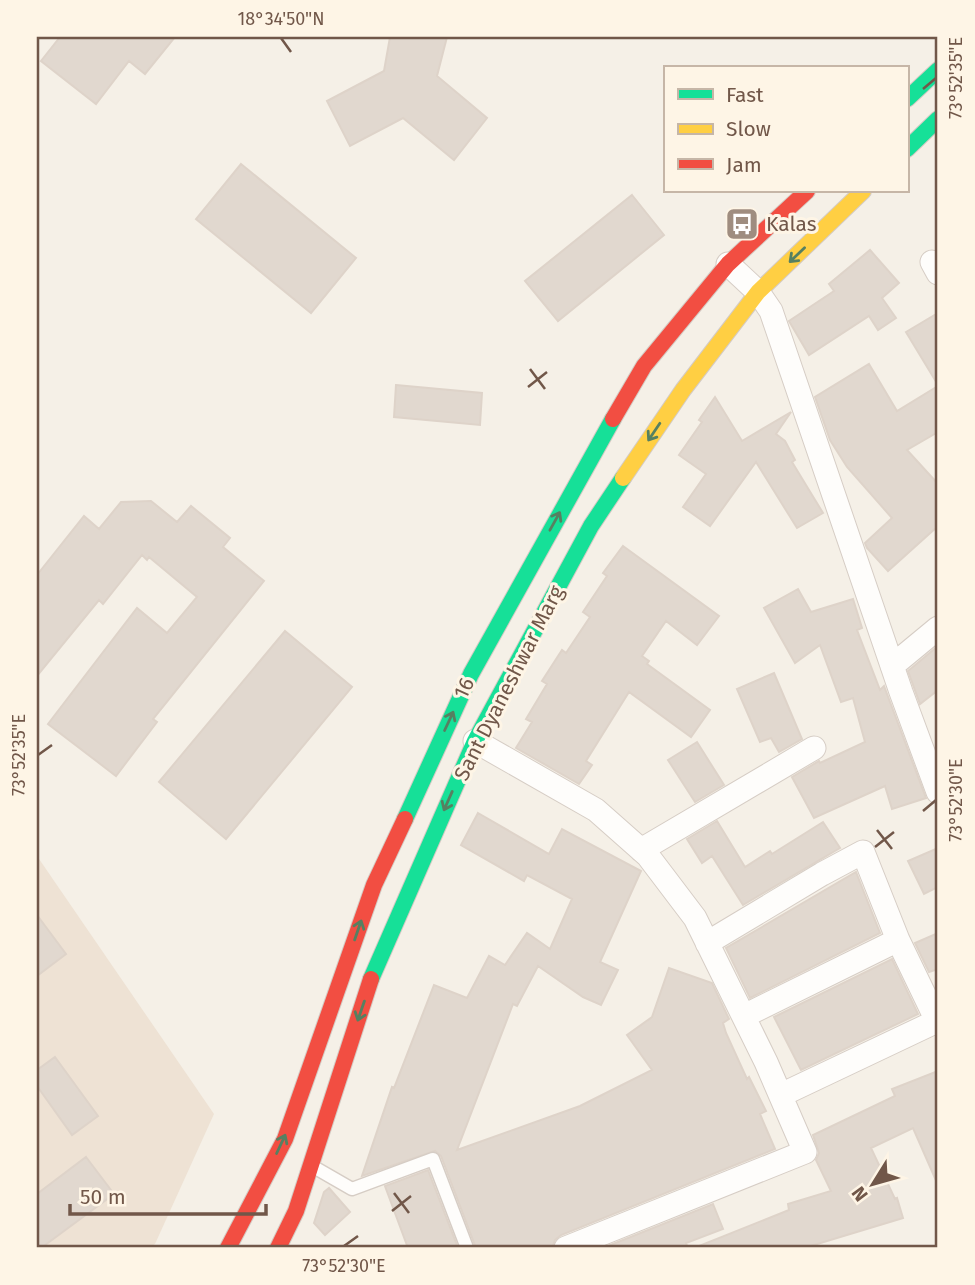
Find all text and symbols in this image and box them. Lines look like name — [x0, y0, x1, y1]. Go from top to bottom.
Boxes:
text: 18°34'50"N — [238, 8, 325, 30]
text: 73°52'35"E — [945, 37, 967, 119]
legend — [664, 66, 908, 192]
text: Fast — [726, 82, 764, 108]
text: Slow — [726, 116, 771, 142]
text: Jam — [726, 152, 762, 178]
bus stop icon: Kalas — [723, 205, 761, 243]
place label: Kalas — [766, 211, 817, 237]
one-way arrow — [788, 247, 805, 264]
one-way arrow — [647, 422, 662, 441]
one-way arrow — [548, 511, 562, 531]
street label: Sant Dyaneshwar Marg — [448, 581, 570, 785]
street label: 16 — [448, 673, 480, 703]
one-way arrow — [443, 711, 456, 733]
text: 73°52'35"E — [8, 714, 30, 796]
text: 73°52'30"E — [945, 758, 967, 842]
one-way arrow — [441, 790, 454, 811]
one-way arrow — [353, 919, 365, 941]
one-way arrow — [354, 1000, 367, 1022]
one-way arrow — [275, 1134, 289, 1155]
north arrow — [838, 1148, 908, 1218]
scale bar — [70, 1173, 266, 1217]
text: N — [847, 1182, 873, 1206]
text: 50 m — [80, 1184, 126, 1210]
text: 73°52'30"E — [302, 1255, 386, 1277]

